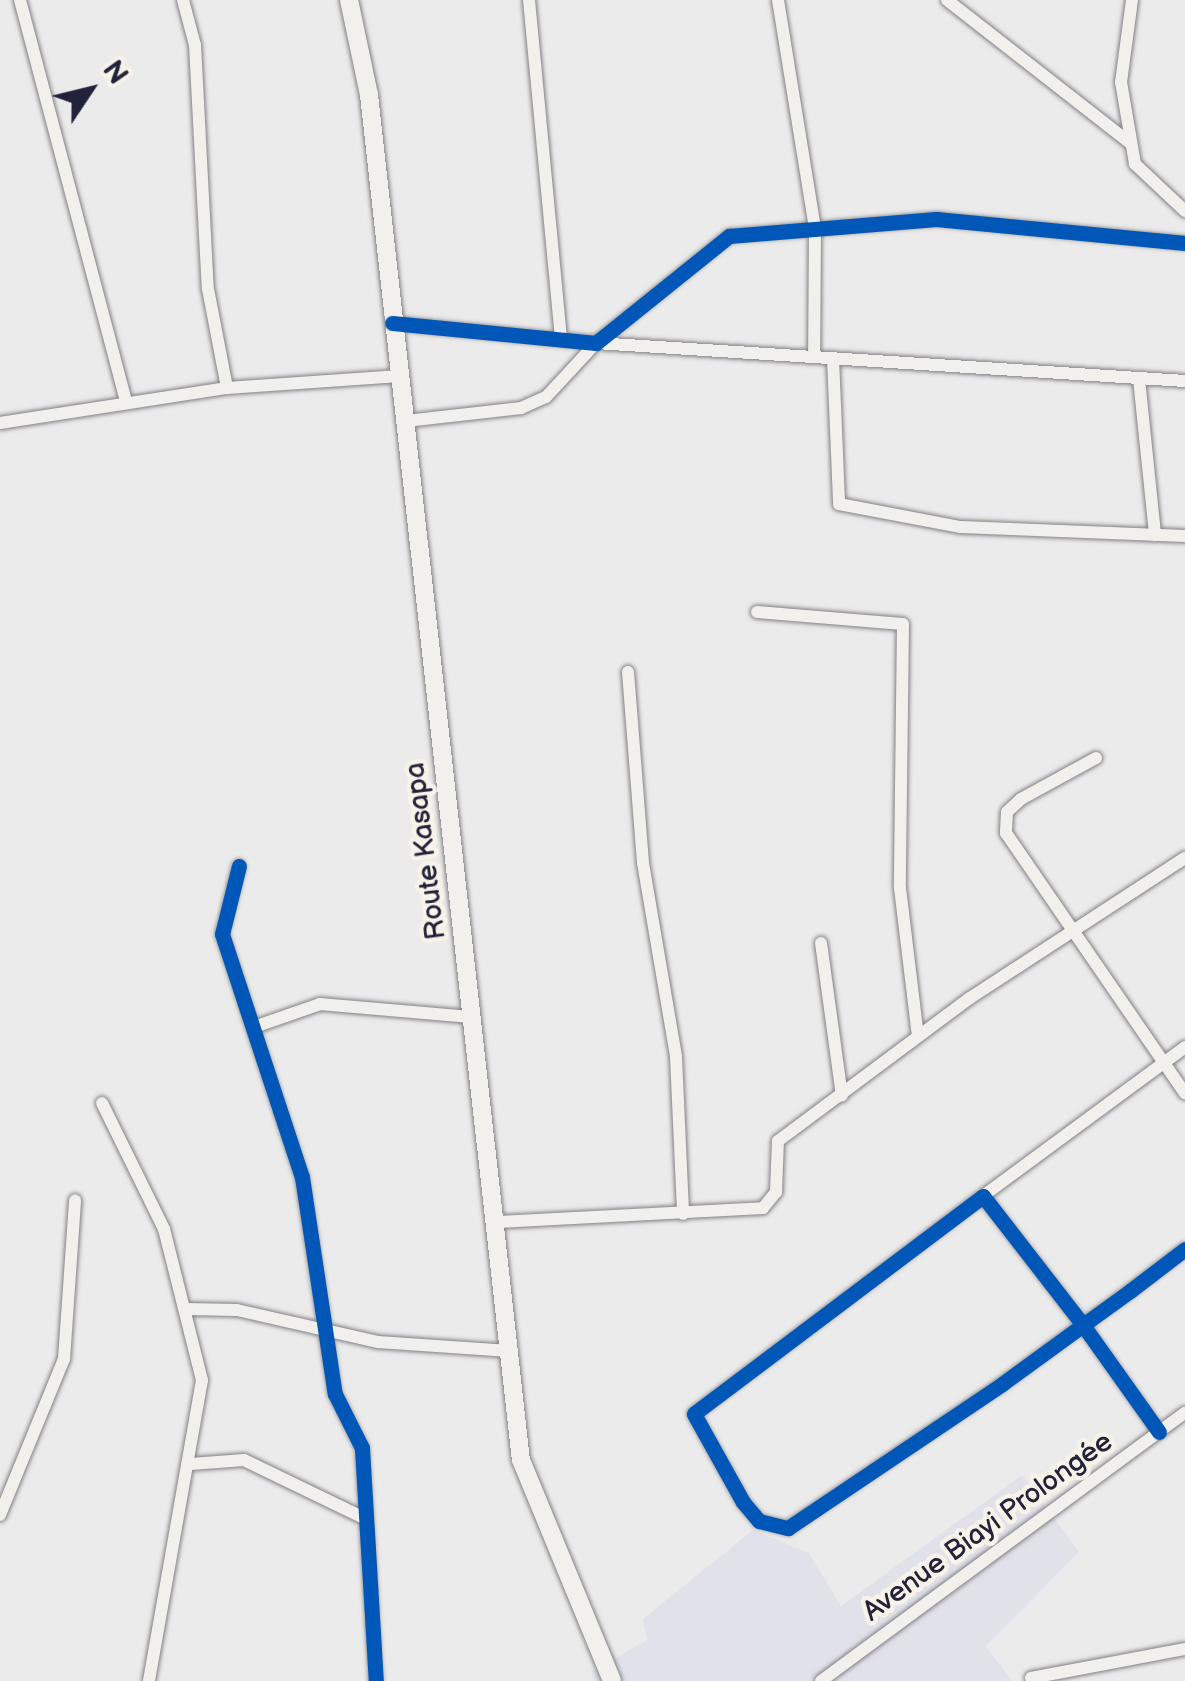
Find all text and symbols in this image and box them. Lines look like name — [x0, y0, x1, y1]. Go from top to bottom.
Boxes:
north arrow — [40, 40, 140, 140]
text: N — [95, 54, 135, 91]
street label: Route Kasapa — [398, 760, 454, 942]
street label: Avenue Biayi Prolongée — [857, 1425, 1119, 1629]

